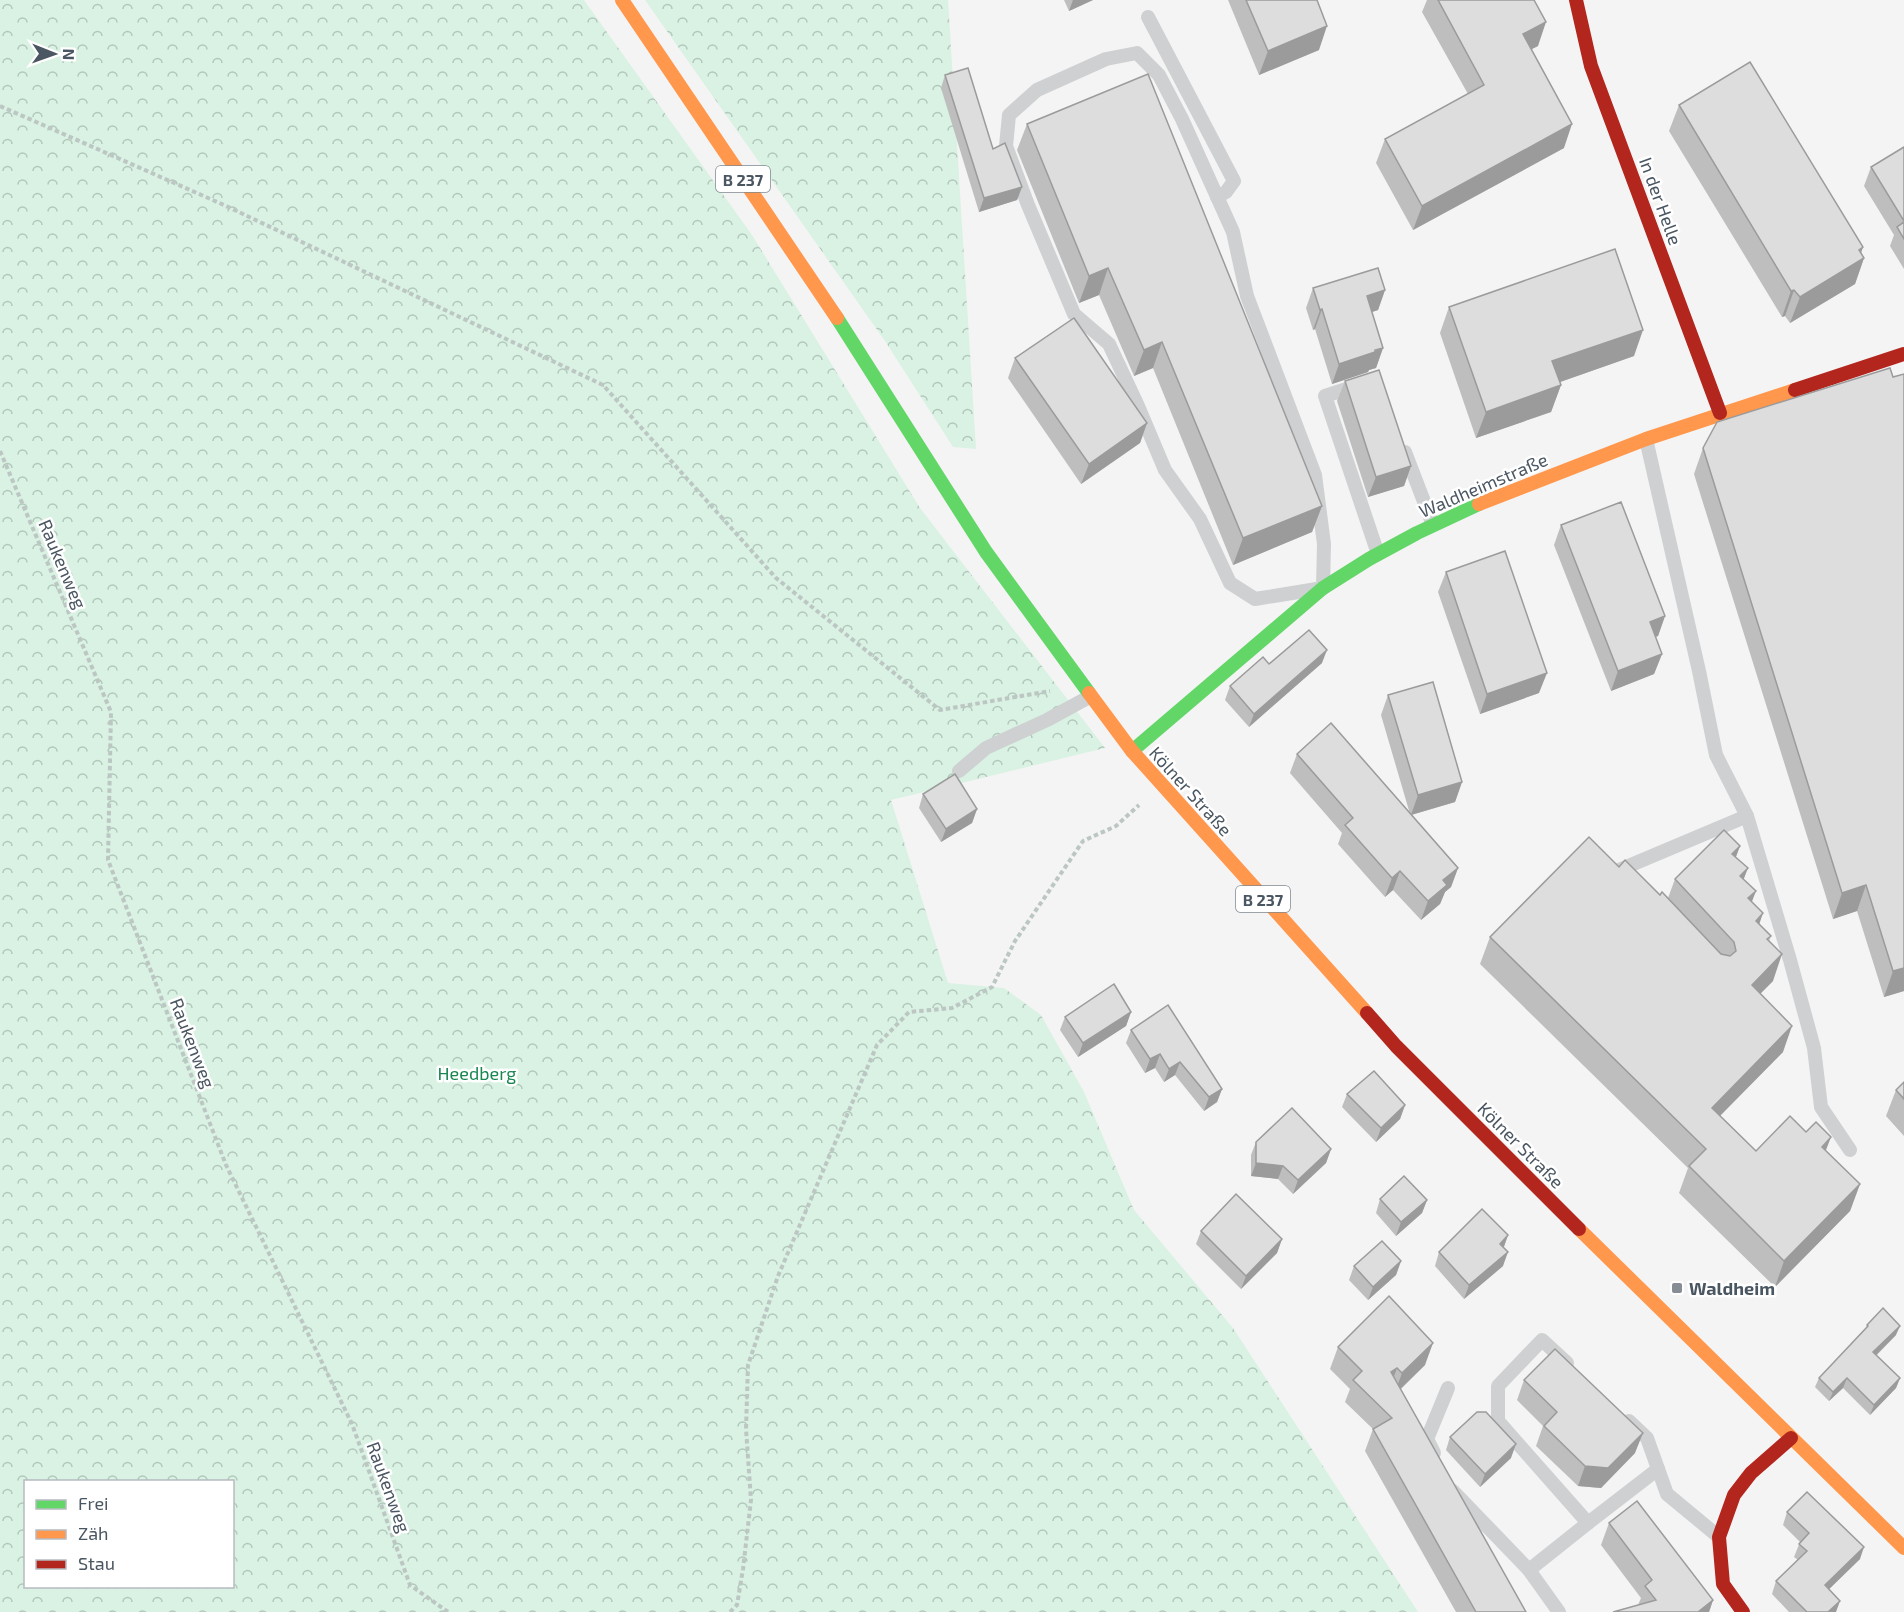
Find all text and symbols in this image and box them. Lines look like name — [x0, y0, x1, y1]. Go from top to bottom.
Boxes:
north arrow — [24, 24, 84, 84]
text: N — [60, 48, 79, 60]
street label: In der Helle — [1635, 154, 1687, 248]
road number: B 237 — [716, 166, 770, 192]
street label: Waldheimstraße — [1415, 448, 1551, 522]
street label: Raukenweg — [34, 516, 92, 612]
street label: Kölner Straße — [1145, 742, 1237, 840]
road number: B 237 — [1236, 886, 1290, 912]
street label: Raukenweg — [166, 995, 220, 1091]
park label: Heedberg — [438, 1062, 516, 1084]
street label: Kölner Straße — [1473, 1097, 1569, 1193]
place label: Waldheim — [1689, 1277, 1775, 1299]
marker: Waldheim — [1670, 1281, 1684, 1295]
street label: Raukenweg — [362, 1439, 416, 1535]
legend — [24, 1480, 234, 1588]
text: Frei — [78, 1492, 109, 1514]
text: Zäh — [78, 1522, 109, 1544]
text: Stau — [78, 1552, 115, 1574]

